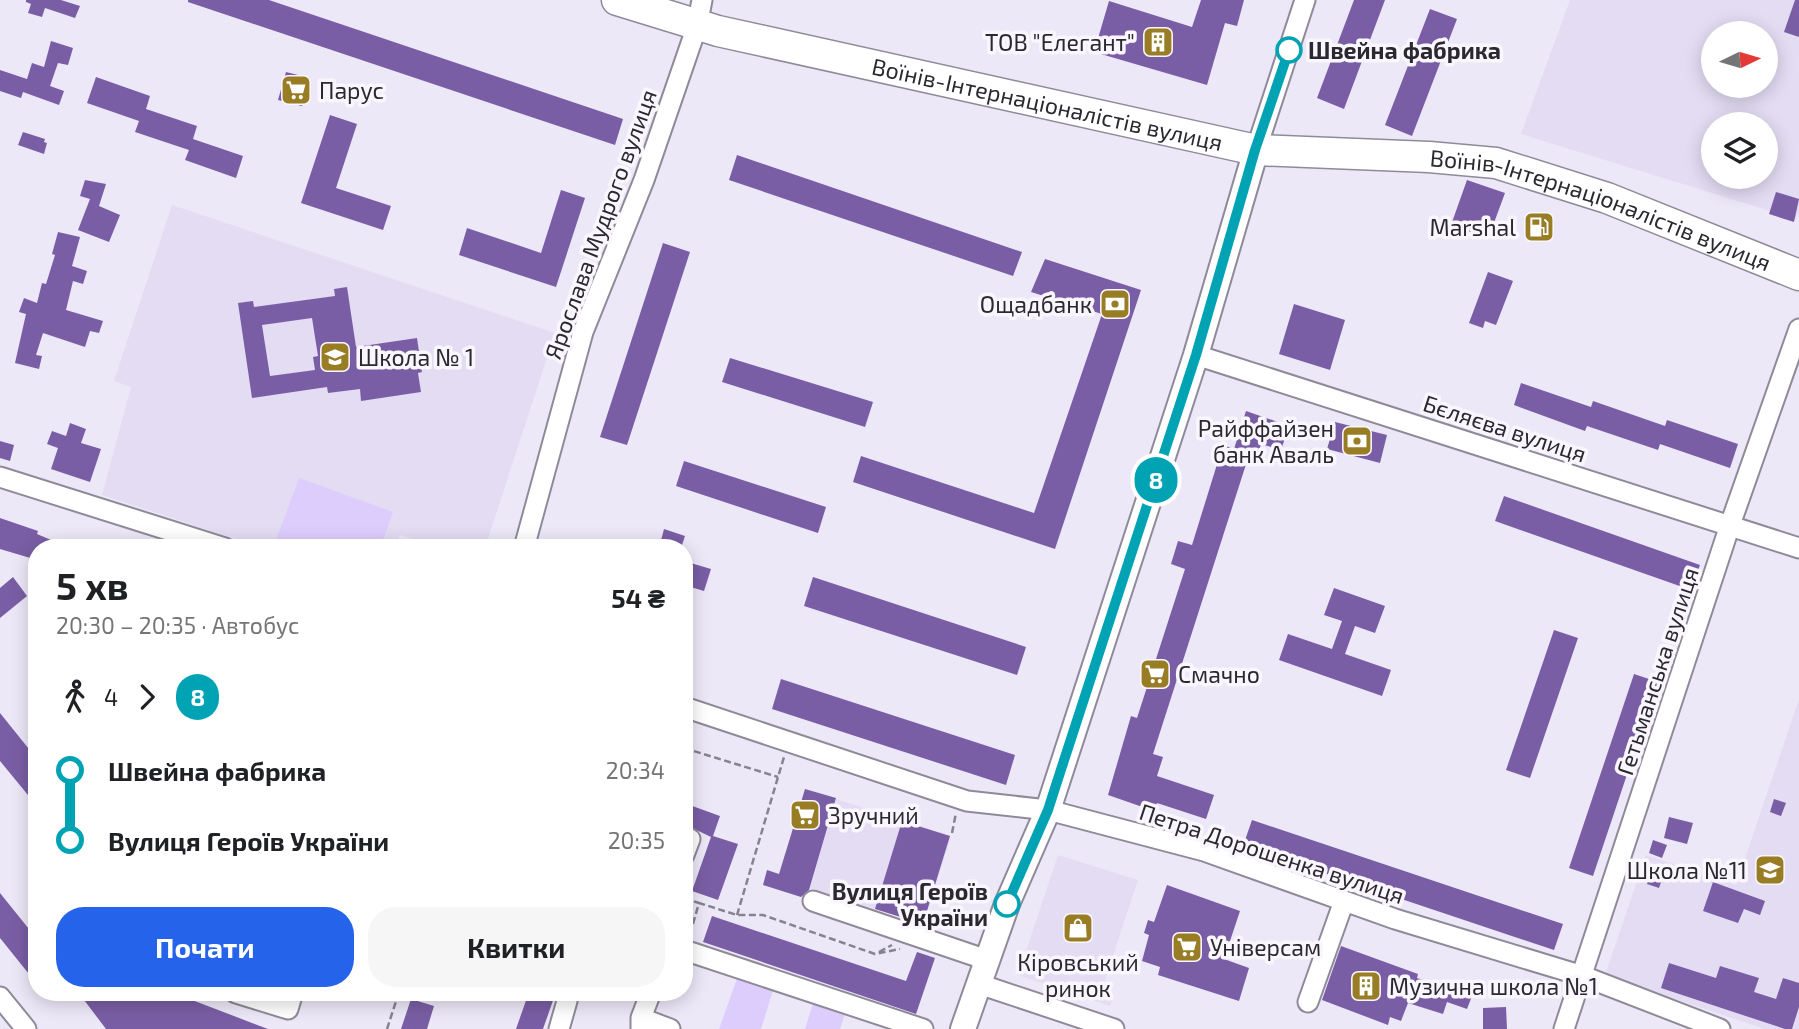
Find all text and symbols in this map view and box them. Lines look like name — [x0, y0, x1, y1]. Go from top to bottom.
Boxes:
north arrow — [1701, 21, 1778, 98]
map controls — [1701, 21, 1778, 189]
building icon: ТОВ "Елегант" — [1141, 25, 1175, 59]
place label: ТОВ "Елегант" — [985, 28, 1135, 56]
place label: Швейна фабрика — [1308, 36, 1501, 64]
marker: Швейна фабрика — [1276, 37, 1302, 63]
street label: Воїнів-Інтернаціоналістів вулиця — [869, 51, 1225, 156]
supermarket icon: Парус — [279, 73, 313, 107]
place label: Парус — [319, 76, 384, 105]
street label: Ярослава Мудрого вулиця — [538, 85, 663, 363]
button: layers — [1701, 112, 1778, 189]
street label: Воїнів-Інтернаціоналістів вулиця — [1429, 143, 1775, 276]
fuel station icon: Marshal — [1522, 210, 1556, 244]
place label: Marshal — [1429, 213, 1516, 241]
bank icon: Ощадбанк — [1098, 287, 1132, 321]
place label: Ощадбанк — [980, 290, 1092, 318]
school or university icon: Школа № 1 — [318, 340, 352, 374]
place label: Школа № 1 — [358, 343, 474, 371]
street label: Бєляєва вулиця — [1420, 388, 1590, 468]
place label: Райффайзен банк Аваль — [1198, 414, 1334, 468]
bank icon: Райффайзен банк Аваль — [1340, 424, 1374, 458]
line badge: 8 — [1133, 457, 1179, 503]
text: 8 — [1149, 465, 1163, 494]
text: 5 хв — [56, 562, 129, 608]
street label: Гетьманська вулиця — [1610, 564, 1705, 779]
text: 54 ₴ — [611, 582, 665, 613]
text: 20:30 – 20:35 · Автобус — [56, 611, 299, 639]
supermarket icon: Смачно — [1138, 657, 1172, 691]
place label: Смачно — [1178, 660, 1260, 688]
icon: walk — [56, 678, 94, 716]
icon: forward — [128, 678, 166, 716]
text: 8 — [190, 682, 205, 711]
text: 4 — [104, 683, 118, 711]
text: Швейна фабрика — [108, 755, 326, 786]
text: 20:34 — [606, 756, 665, 784]
street label: Петра Дорошенка вулиця — [1136, 797, 1408, 910]
supermarket icon: Зручний — [788, 798, 822, 832]
place label: Зручний — [828, 801, 919, 830]
text: Вулиця Героїв України — [108, 825, 389, 856]
text: 20:35 — [608, 826, 665, 854]
school or university icon: Школа №11 — [1753, 853, 1787, 887]
place label: Школа №11 — [1627, 856, 1747, 884]
place label: Вулиця Героїв України — [832, 877, 988, 931]
marker: Вулиця Героїв України — [994, 891, 1020, 917]
button: Почати — [56, 907, 354, 987]
button: Квитки — [368, 907, 665, 987]
shop icon: Кіровський ринок — [1061, 911, 1095, 945]
supermarket icon: Універсам — [1170, 930, 1204, 964]
place label: Універсам — [1210, 933, 1321, 961]
place label: Кіровський ринок — [1017, 948, 1139, 1002]
building icon: Музична школа №1 — [1349, 969, 1383, 1003]
place label: Музична школа №1 — [1389, 972, 1598, 1001]

